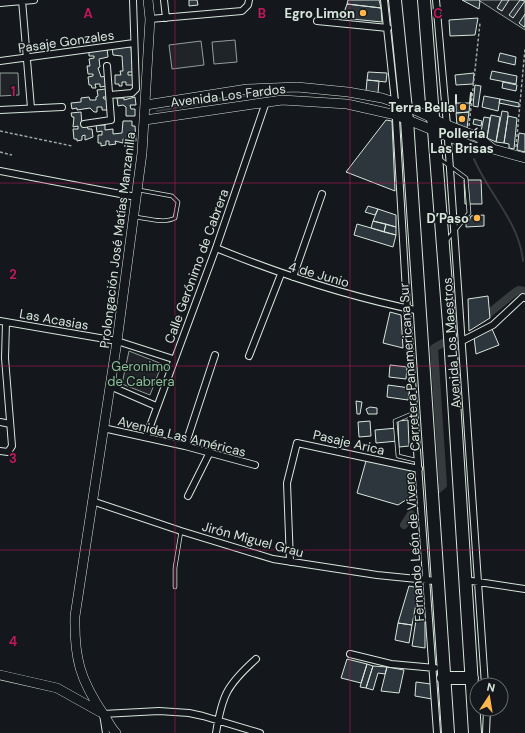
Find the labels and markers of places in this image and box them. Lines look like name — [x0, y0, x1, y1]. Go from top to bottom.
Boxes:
place label: Egro Limon — [284, 5, 355, 22]
marker: Egro Limon — [358, 8, 368, 18]
place label: Terra Bella — [389, 99, 455, 116]
marker: Terra Bella — [458, 102, 468, 112]
marker: Pollería Las Brisas — [457, 114, 467, 124]
place label: Pollería Las Brisas — [430, 125, 494, 157]
place label: D’Paso — [426, 210, 469, 227]
marker: D’Paso — [472, 213, 482, 223]

